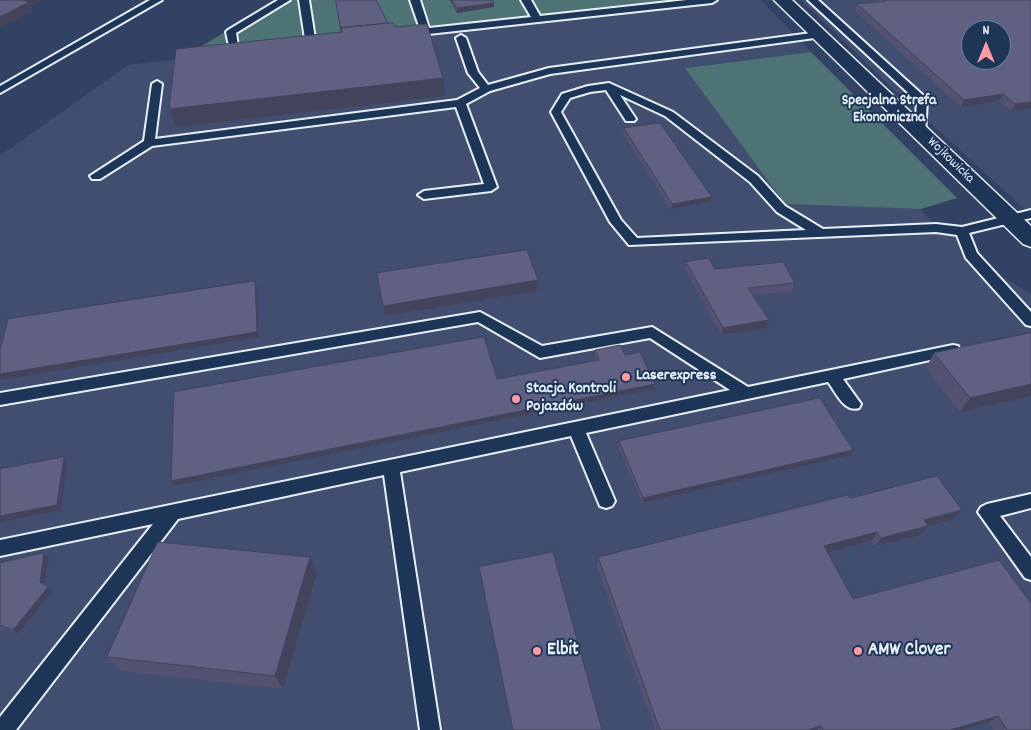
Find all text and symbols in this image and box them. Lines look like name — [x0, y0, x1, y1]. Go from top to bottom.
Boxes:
north arrow — [961, 20, 1011, 70]
text: N — [983, 21, 989, 41]
district label: Specjalna Strefa Ekonomiczna — [842, 93, 936, 128]
street label: Wojkowicka — [923, 134, 977, 188]
place label: Laserexpress — [636, 367, 717, 387]
marker: Laserexpress — [620, 371, 632, 383]
place label: Stacja Kontroli Pojazdów — [526, 380, 616, 418]
marker: Stacja Kontroli Pojazdów — [510, 393, 522, 405]
place label: Elbit — [547, 640, 579, 662]
place label: AMW Clover — [868, 640, 950, 662]
marker: Elbit — [531, 645, 543, 657]
marker: AMW Clover — [852, 645, 864, 657]

